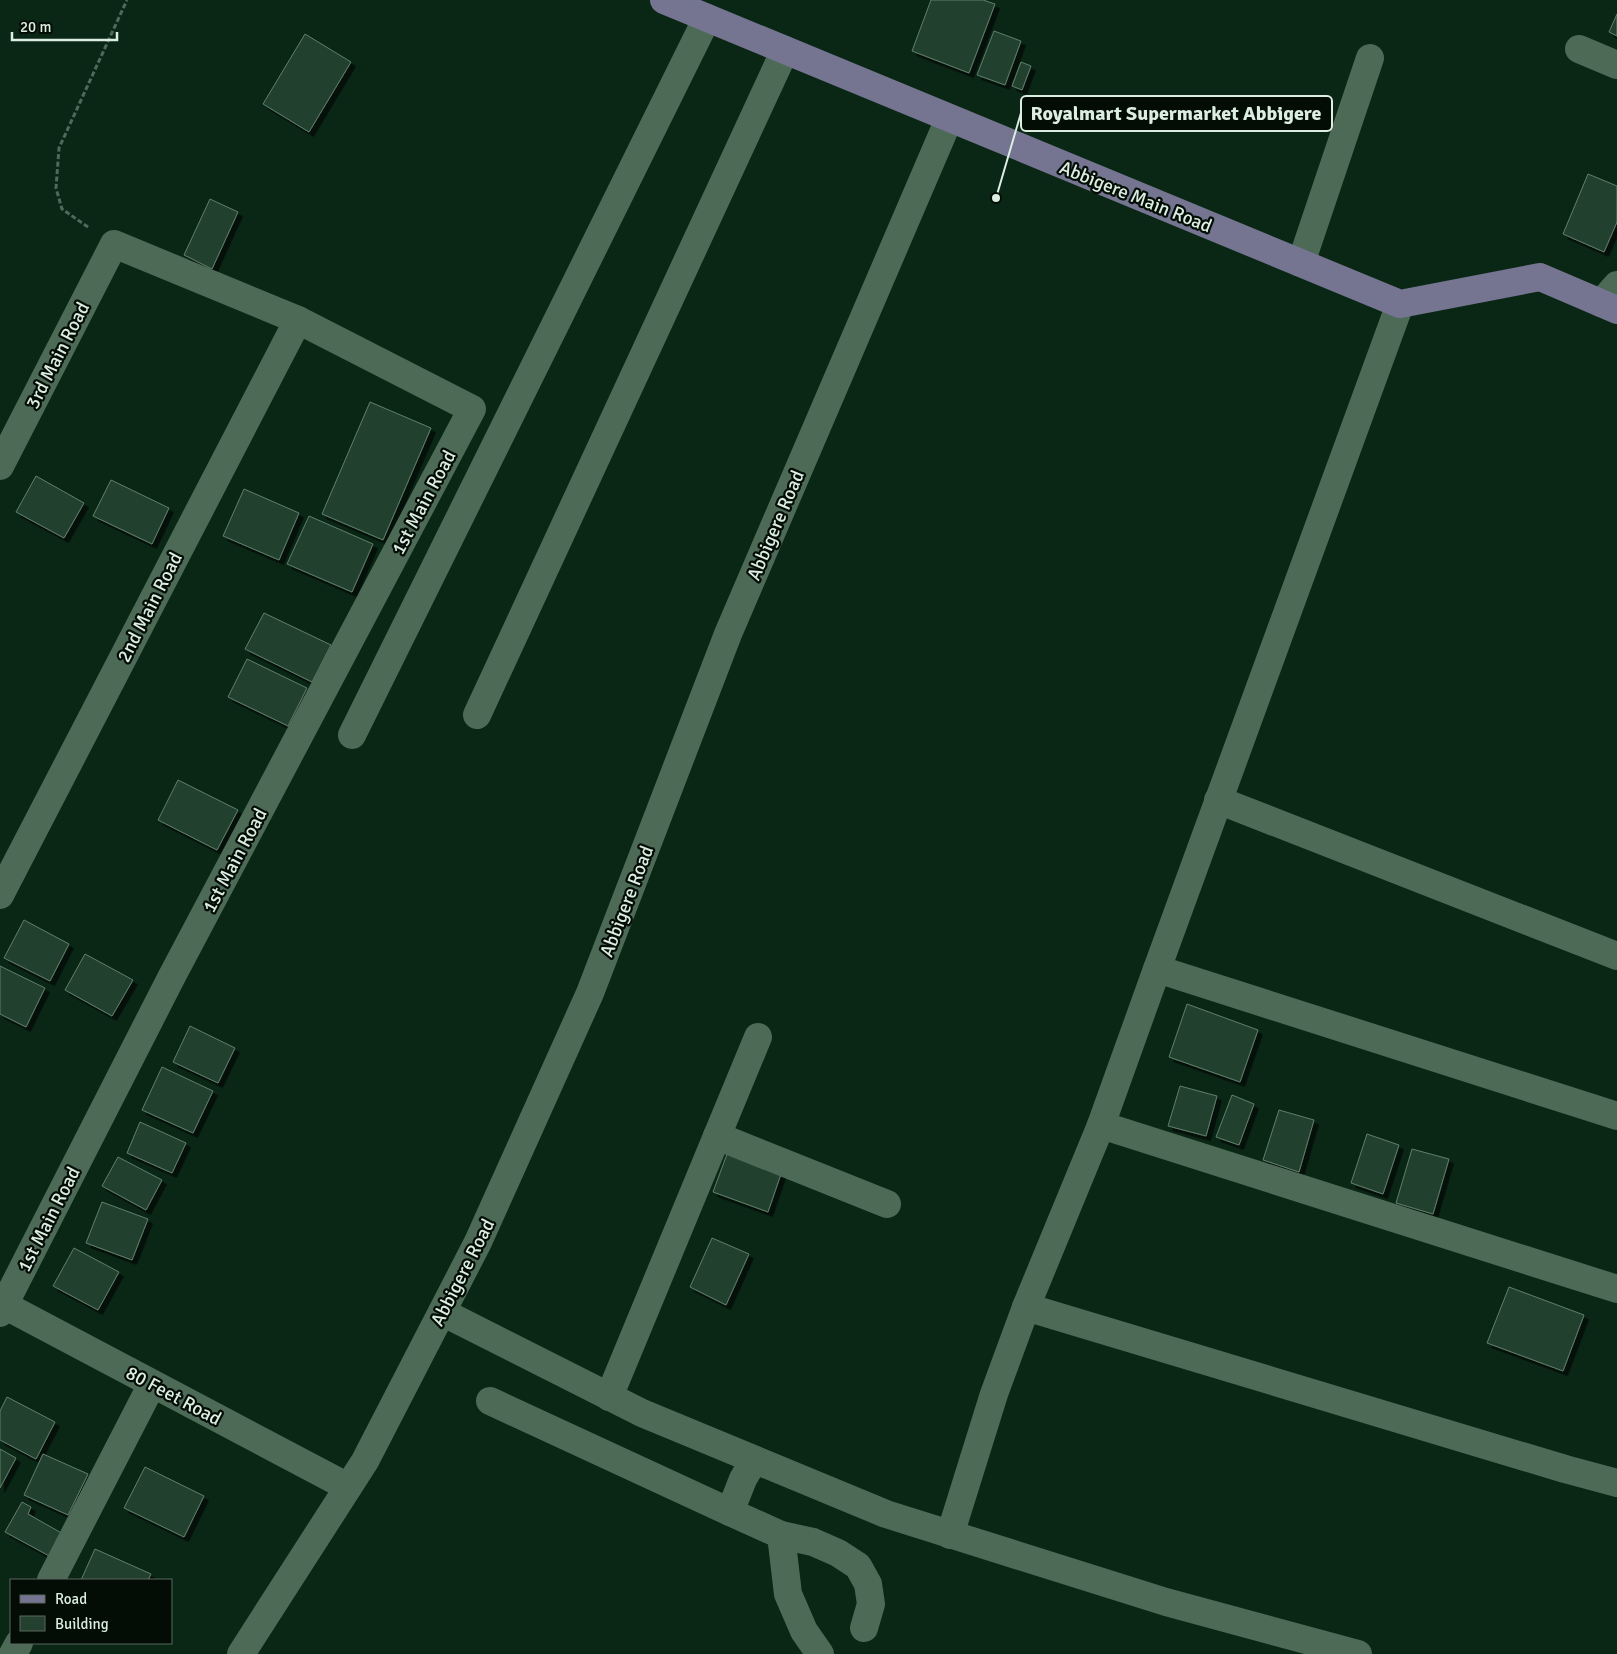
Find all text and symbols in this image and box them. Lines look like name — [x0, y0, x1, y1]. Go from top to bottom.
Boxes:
scale bar — [12, 10, 118, 42]
text: 20 m — [20, 18, 51, 36]
callout: Royalmart Supermarket Abbigere — [1021, 96, 1332, 131]
text: Royalmart Supermarket Abbigere — [1031, 101, 1322, 126]
street label: Abbigere Main Road — [1056, 155, 1215, 238]
street label: 3rd Main Road — [21, 298, 95, 413]
street label: 1st Main Road — [386, 446, 461, 559]
street label: Abbigere Road — [742, 467, 810, 584]
street label: 2nd Main Road — [112, 548, 188, 666]
street label: 1st Main Road — [197, 804, 272, 917]
street label: Abbigere Road — [595, 842, 659, 960]
street label: 1st Main Road — [12, 1163, 86, 1276]
street label: Abbigere Road — [426, 1215, 500, 1330]
street label: 80 Feet Road — [122, 1361, 225, 1431]
legend — [10, 1579, 172, 1644]
text: Road — [55, 1590, 87, 1608]
text: Building — [55, 1615, 109, 1633]

